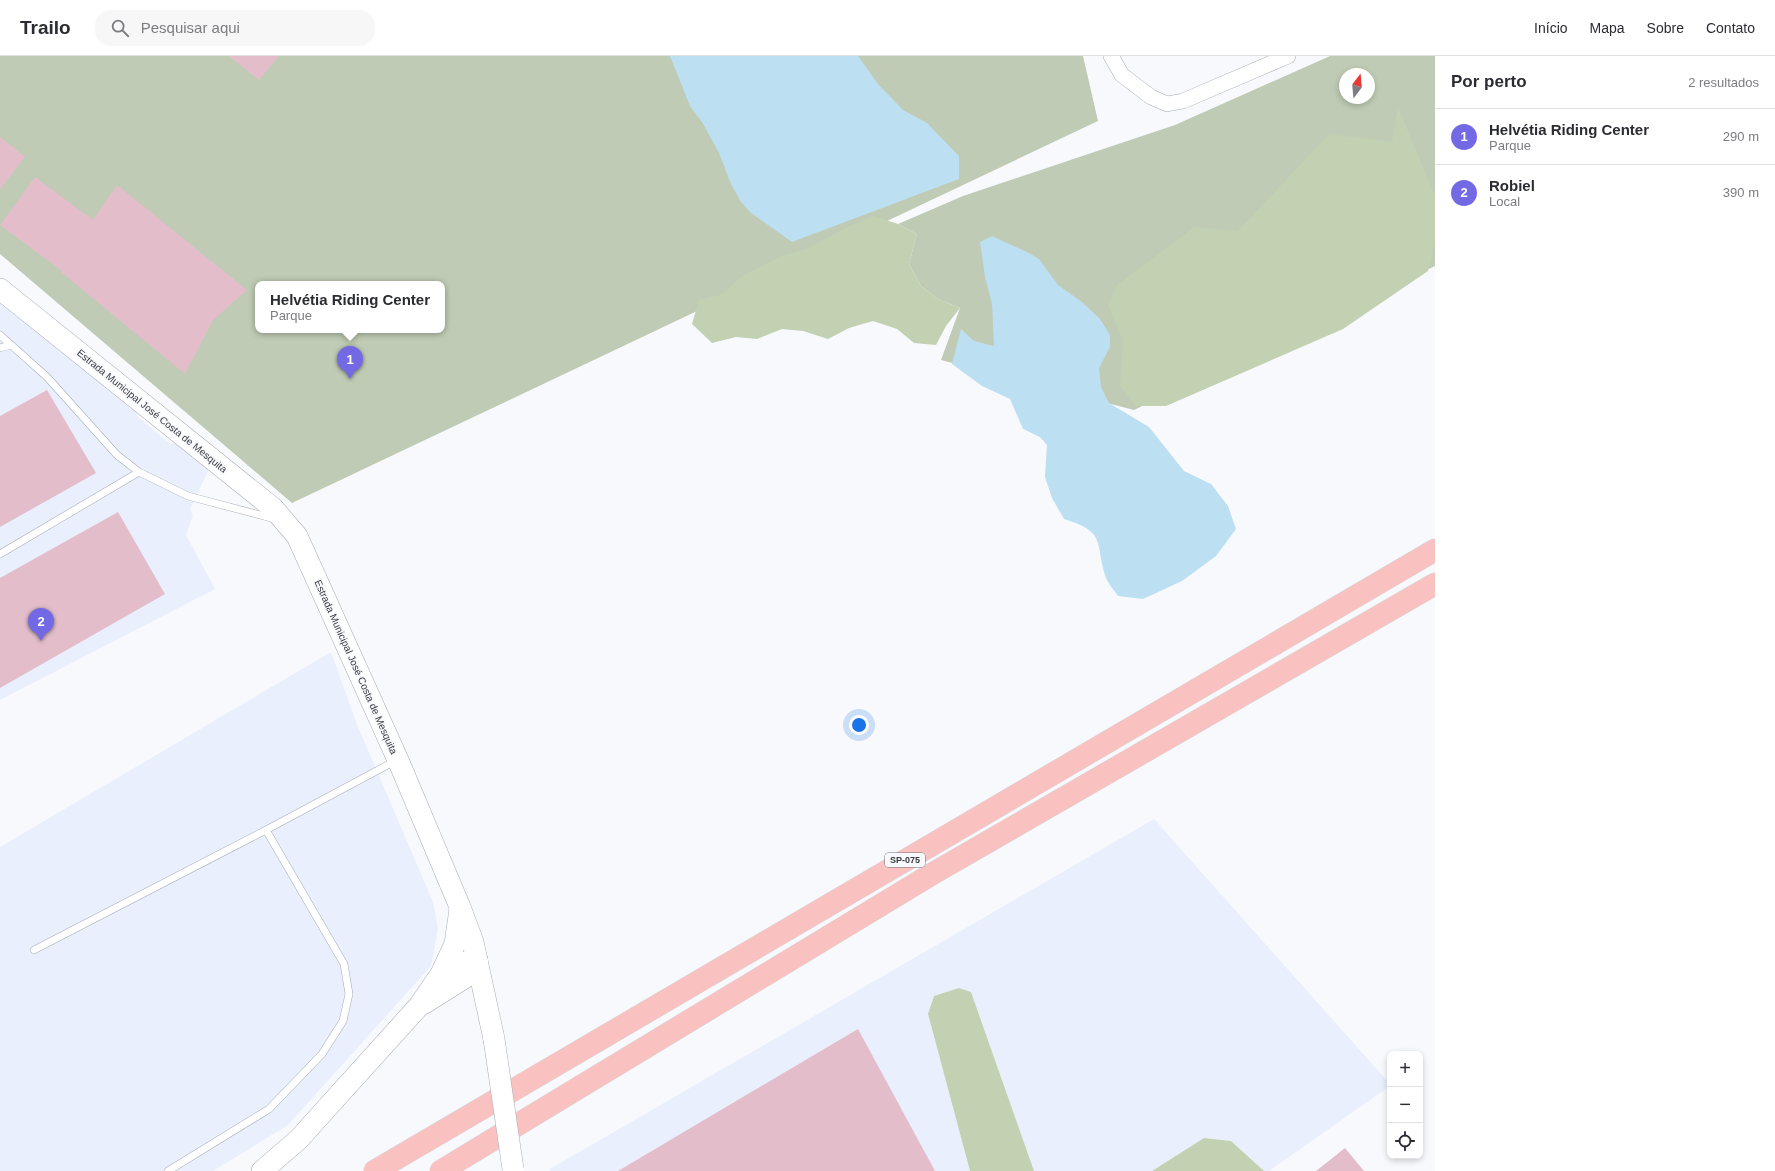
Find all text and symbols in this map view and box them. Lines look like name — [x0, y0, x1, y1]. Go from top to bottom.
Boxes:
search box — [95, 10, 375, 46]
text: Trailo — [20, 17, 71, 38]
icon: search — [109, 17, 131, 39]
text: Pesquisar aqui — [141, 19, 240, 36]
text: Início — [1534, 20, 1568, 36]
text: Mapa — [1590, 20, 1625, 36]
text: Sobre — [1647, 20, 1684, 36]
text: Contato — [1706, 20, 1755, 36]
north arrow — [1339, 68, 1375, 104]
text: Por perto — [1451, 72, 1527, 91]
text: 2 resultados — [1688, 75, 1759, 90]
text: Helvétia Riding Center — [1489, 121, 1649, 138]
text: 1 — [1460, 129, 1468, 144]
text: 290 m — [1723, 129, 1759, 144]
text: Parque — [1489, 138, 1531, 153]
text: Robiel — [1489, 177, 1535, 194]
text: 2 — [1460, 185, 1468, 200]
text: 390 m — [1723, 185, 1759, 200]
text: Local — [1489, 194, 1520, 209]
popup — [255, 281, 445, 333]
text: Helvétia Riding Center — [270, 291, 430, 308]
text: Parque — [270, 308, 312, 323]
pin: 1 — [337, 346, 363, 379]
street label: Estrada Municipal José Costa de Mesquita — [75, 347, 229, 475]
street label: Estrada Municipal José Costa de Mesquita — [312, 578, 400, 756]
pin: 2 — [28, 608, 54, 641]
your location — [849, 715, 869, 735]
road number: SP-075 — [885, 853, 925, 867]
map controls — [1387, 1051, 1423, 1159]
button: + — [1387, 1051, 1423, 1087]
button: − — [1387, 1087, 1423, 1123]
button: locate — [1387, 1123, 1423, 1159]

